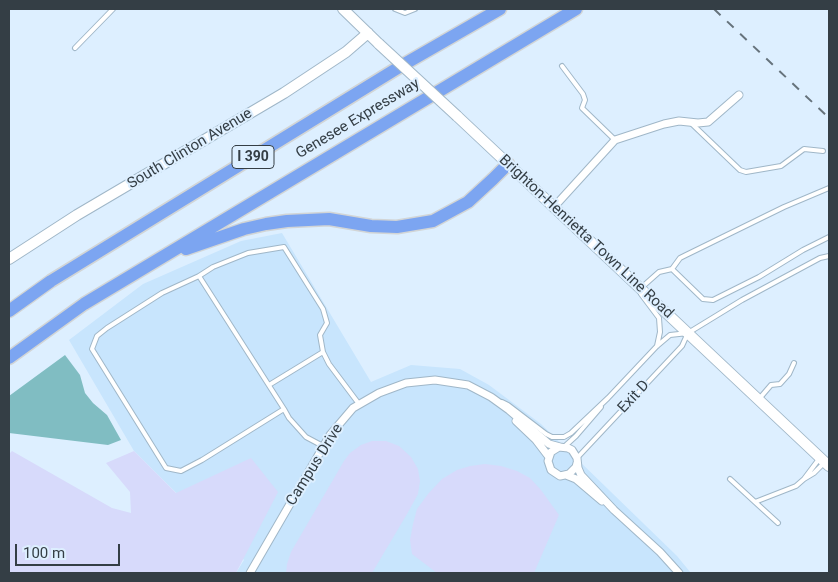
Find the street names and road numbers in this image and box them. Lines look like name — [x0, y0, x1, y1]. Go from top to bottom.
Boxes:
street label: Genesee Expressway — [293, 75, 423, 163]
street label: South Clinton Avenue — [124, 105, 256, 193]
road number: I 390 — [232, 146, 274, 168]
street label: Brighton-Henrietta Town Line Road — [495, 151, 677, 323]
street label: Exit D — [614, 377, 654, 417]
street label: Campus Drive — [283, 421, 347, 509]

